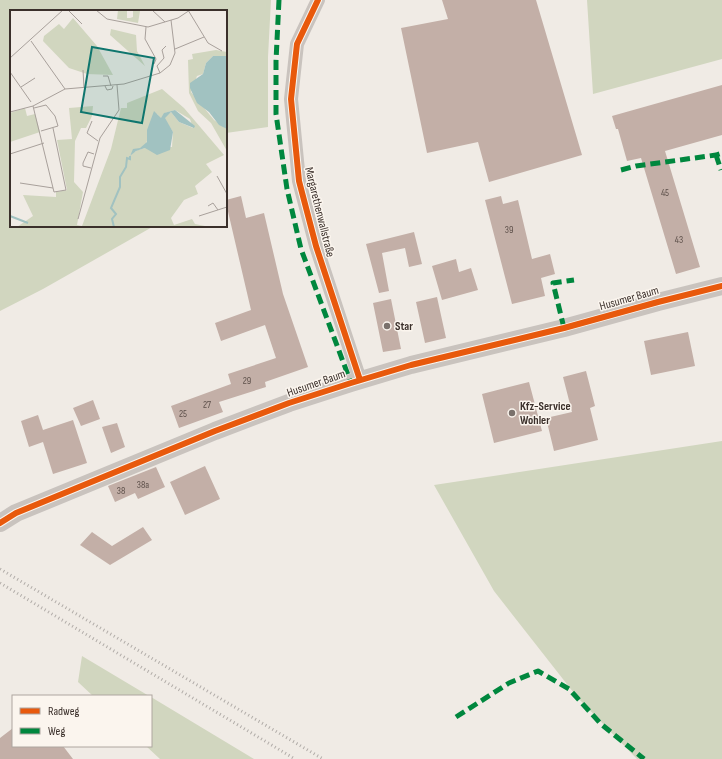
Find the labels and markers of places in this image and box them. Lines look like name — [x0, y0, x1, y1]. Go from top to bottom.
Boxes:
place label: Star — [395, 319, 413, 334]
marker: Star — [382, 321, 392, 331]
place label: Kfz-Service Wohler — [520, 399, 571, 428]
marker: Kfz-Service Wohler — [507, 408, 517, 418]

